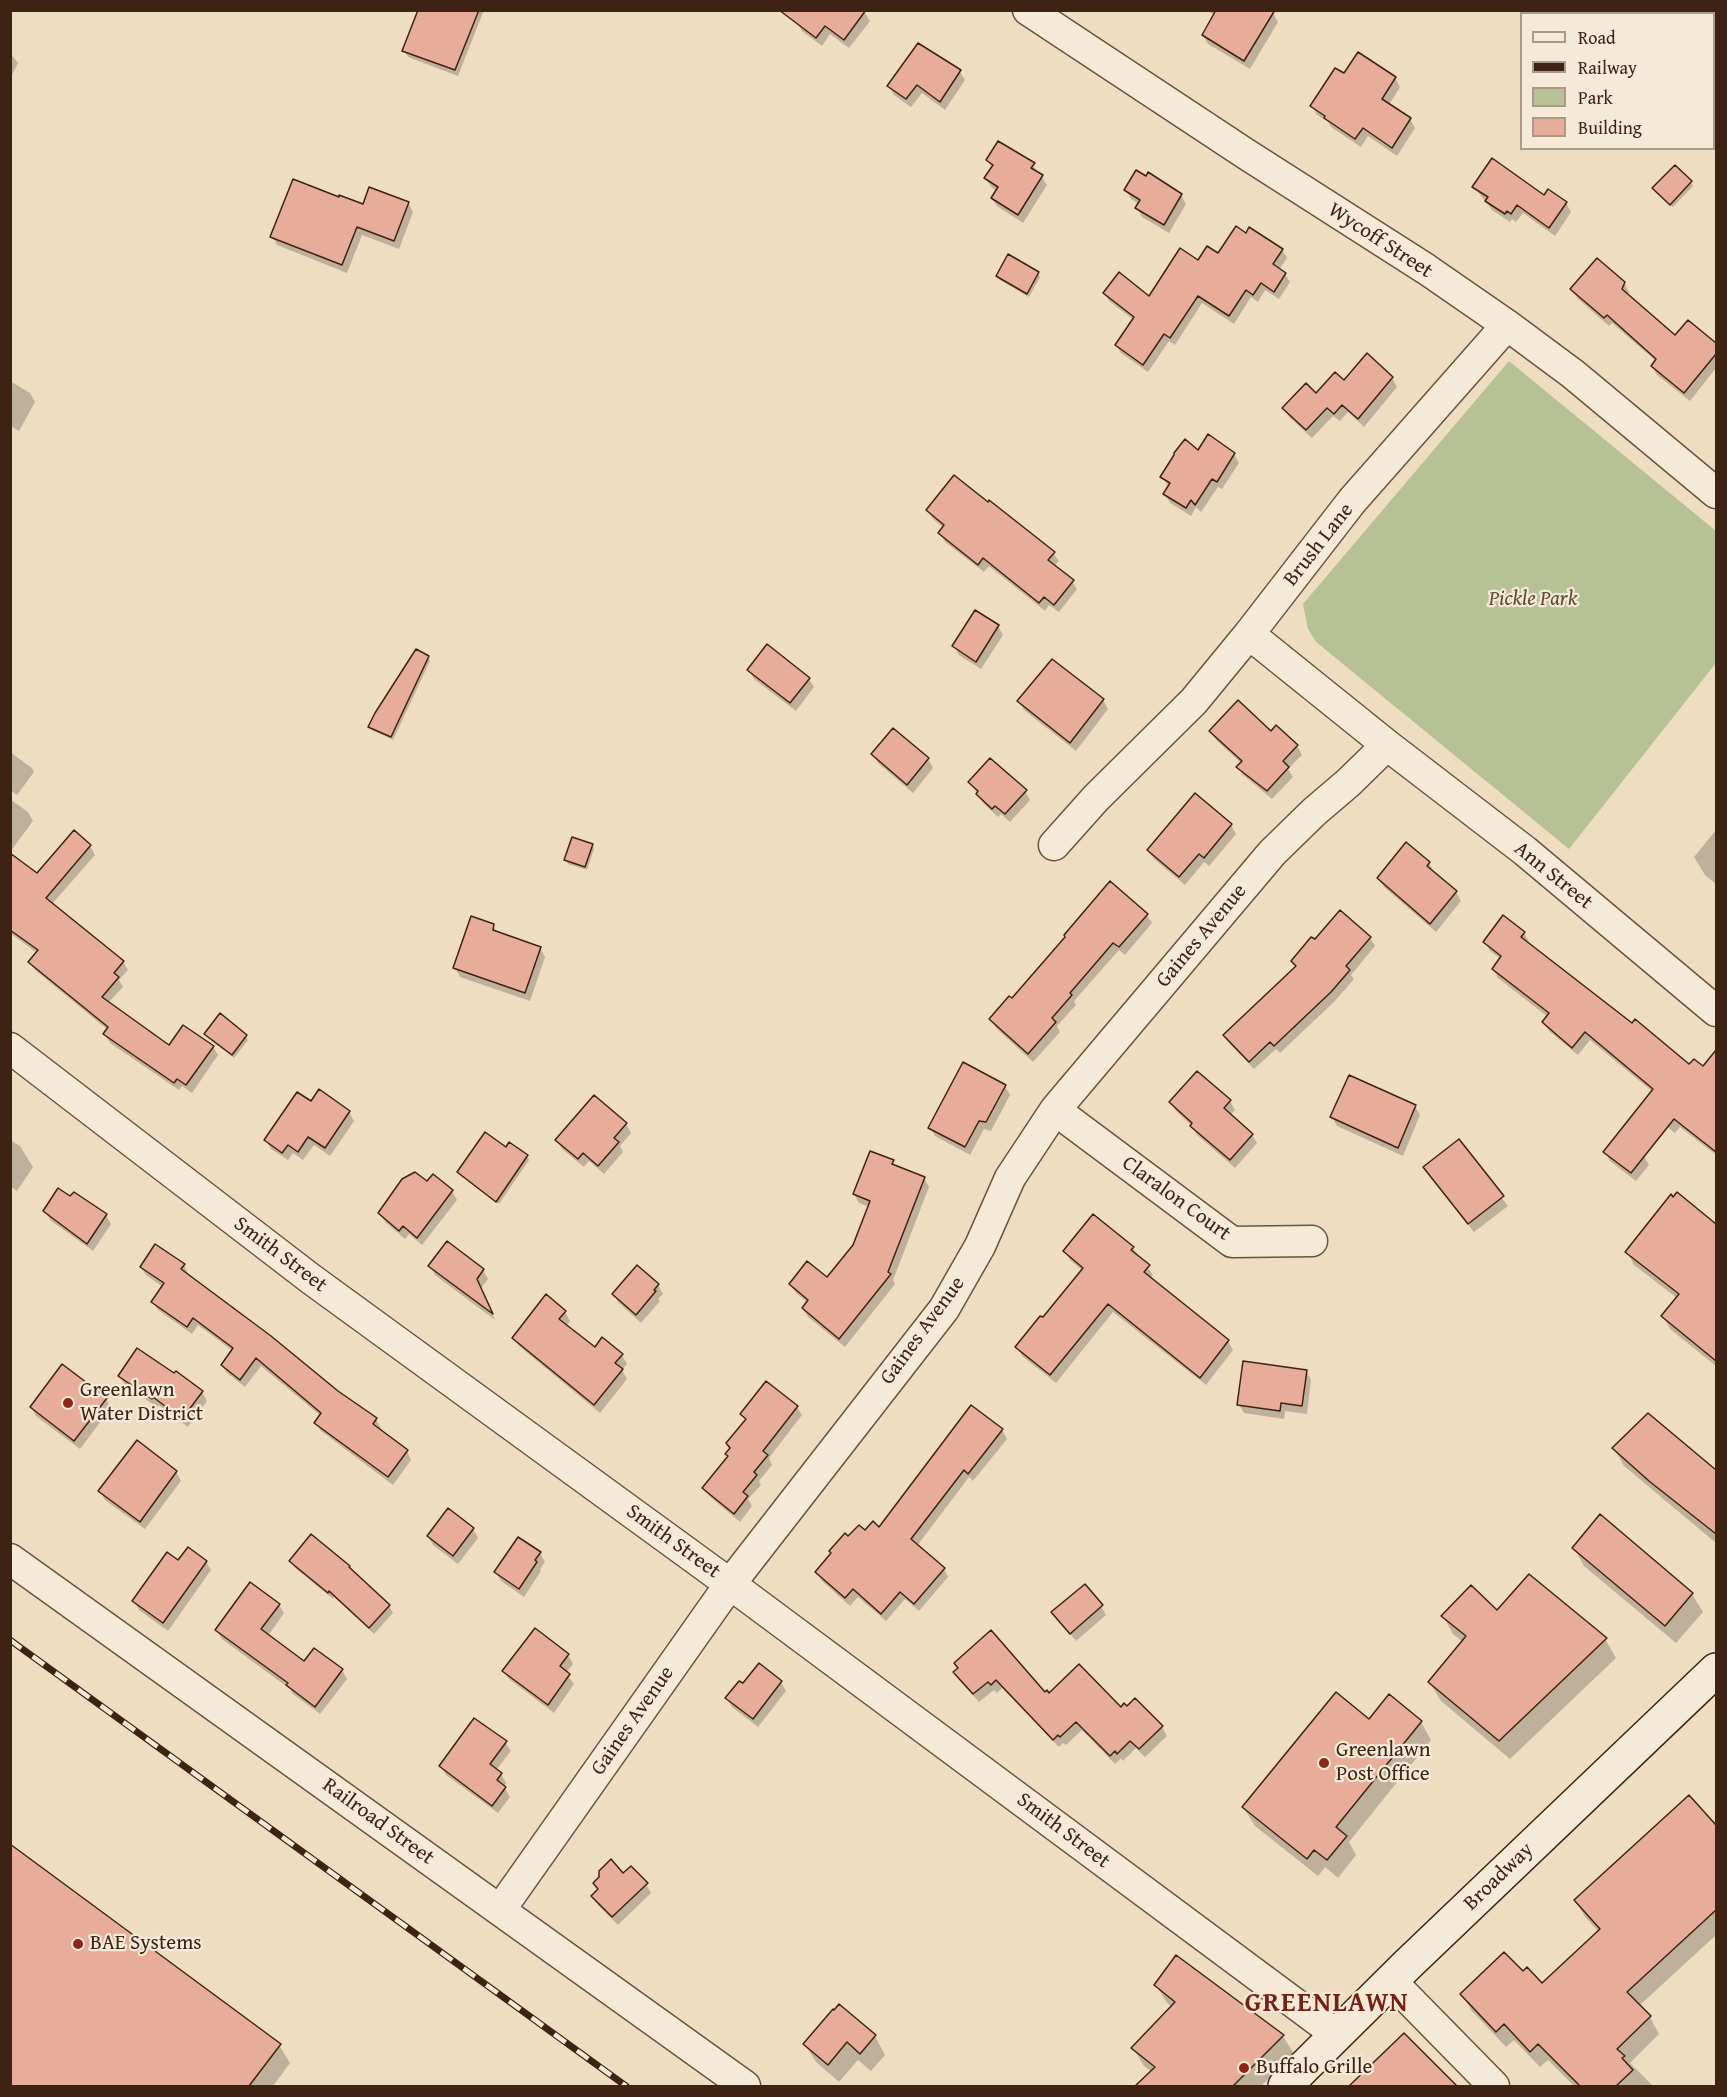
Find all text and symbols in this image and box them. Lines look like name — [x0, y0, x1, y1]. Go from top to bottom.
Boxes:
legend — [1520, 12, 1715, 150]
text: Road — [1578, 24, 1616, 51]
text: Railway — [1578, 54, 1637, 81]
text: Park — [1578, 84, 1613, 111]
text: Building — [1578, 114, 1642, 141]
street label: Wycoff Street — [1323, 198, 1437, 284]
street label: Brush Lane — [1279, 498, 1359, 592]
park label: Pickle Park — [1489, 587, 1577, 613]
street label: Ann Street — [1509, 837, 1597, 915]
street label: Gaines Avenue — [1151, 879, 1253, 993]
street label: Claralon Court — [1117, 1151, 1235, 1247]
street label: Smith Street — [228, 1212, 332, 1298]
street label: Gaines Avenue — [875, 1272, 971, 1390]
place label: Greenlawn Water District — [80, 1378, 203, 1428]
marker: Greenlawn Water District — [61, 1396, 75, 1410]
street label: Smith Street — [621, 1499, 725, 1585]
street label: Gaines Avenue — [586, 1662, 680, 1780]
place label: Greenlawn Post Office — [1336, 1738, 1430, 1788]
marker: Greenlawn Post Office — [1317, 1756, 1331, 1770]
street label: Railroad Street — [317, 1773, 439, 1871]
street label: Smith Street — [1011, 1788, 1115, 1874]
street label: Broadway — [1459, 1838, 1539, 1916]
place label: BAE Systems — [90, 1931, 202, 1957]
marker: BAE Systems — [71, 1937, 85, 1951]
district label: GREENLAWN — [1245, 1988, 1409, 2020]
place label: Buffalo Grille — [1256, 2055, 1372, 2081]
marker: Buffalo Grille — [1237, 2061, 1251, 2075]

